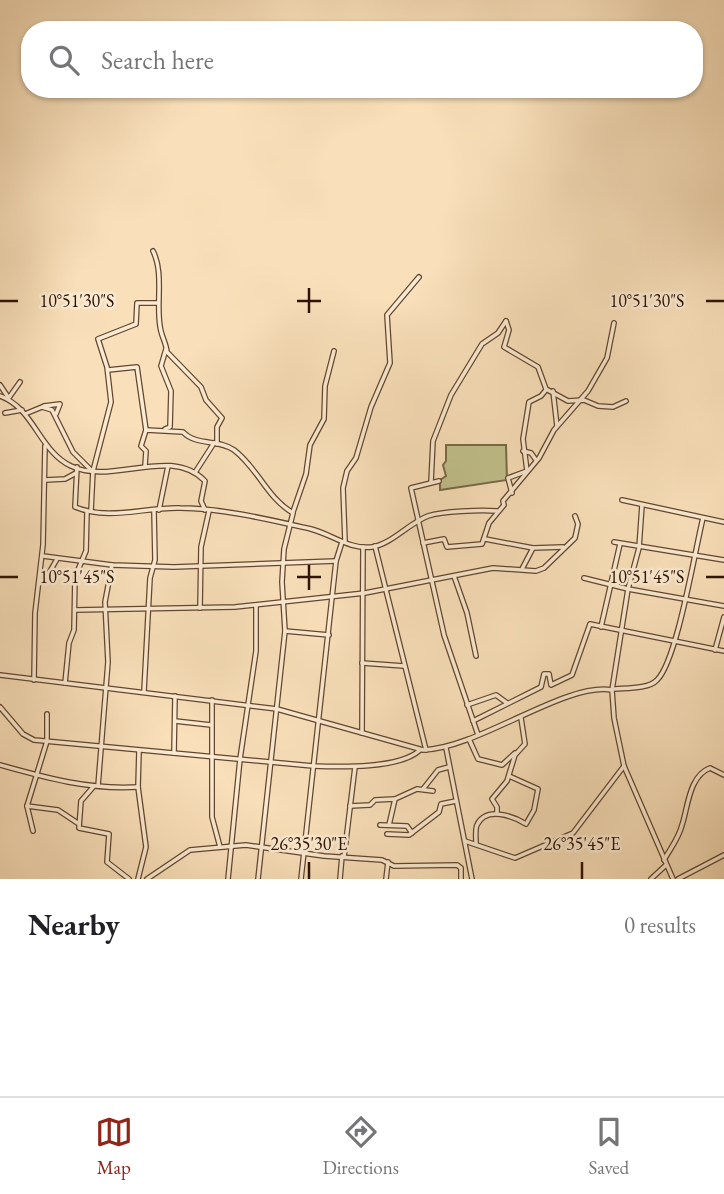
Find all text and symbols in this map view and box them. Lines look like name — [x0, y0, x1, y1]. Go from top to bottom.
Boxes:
search box — [21, 21, 703, 98]
icon: search — [45, 41, 83, 79]
text: Search here — [101, 43, 214, 77]
text: 10°51'30"S — [40, 289, 114, 312]
text: 10°51'30"S — [610, 289, 684, 312]
text: 10°51'45"S — [40, 565, 114, 588]
text: 10°51'45"S — [610, 565, 684, 588]
text: 26°35'30"E — [271, 832, 347, 855]
text: 26°35'45"E — [544, 832, 620, 855]
text: Nearby — [28, 905, 120, 944]
text: 0 results — [624, 910, 696, 940]
tab: Map — [95, 1113, 133, 1180]
tab: Directions — [322, 1113, 399, 1180]
tab: Saved — [588, 1113, 629, 1180]

